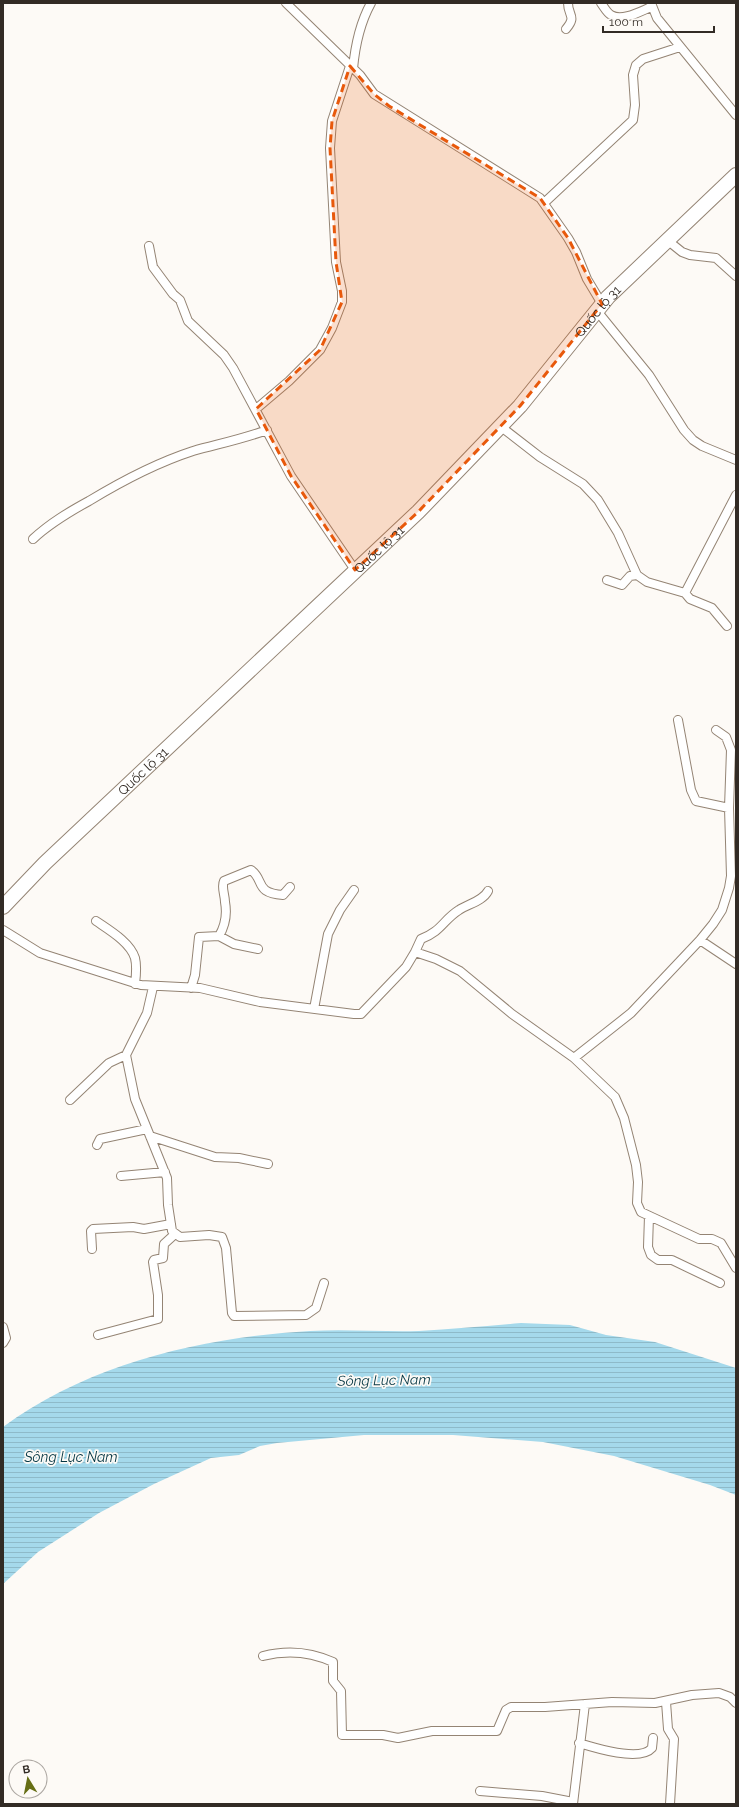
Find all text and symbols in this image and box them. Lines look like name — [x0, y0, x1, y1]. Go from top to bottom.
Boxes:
scale bar — [603, 8, 714, 34]
text: 100 m — [609, 15, 643, 29]
street label: Quốc lộ 31 — [572, 282, 624, 340]
street label: Quốc lộ 31 — [351, 522, 407, 576]
street label: Quốc lộ 31 — [115, 744, 171, 798]
water label: Sông Lục Nam — [336, 1371, 431, 1389]
water label: Sông Lục Nam — [23, 1449, 118, 1465]
north arrow — [8, 1759, 48, 1799]
text: B — [22, 1763, 32, 1777]

